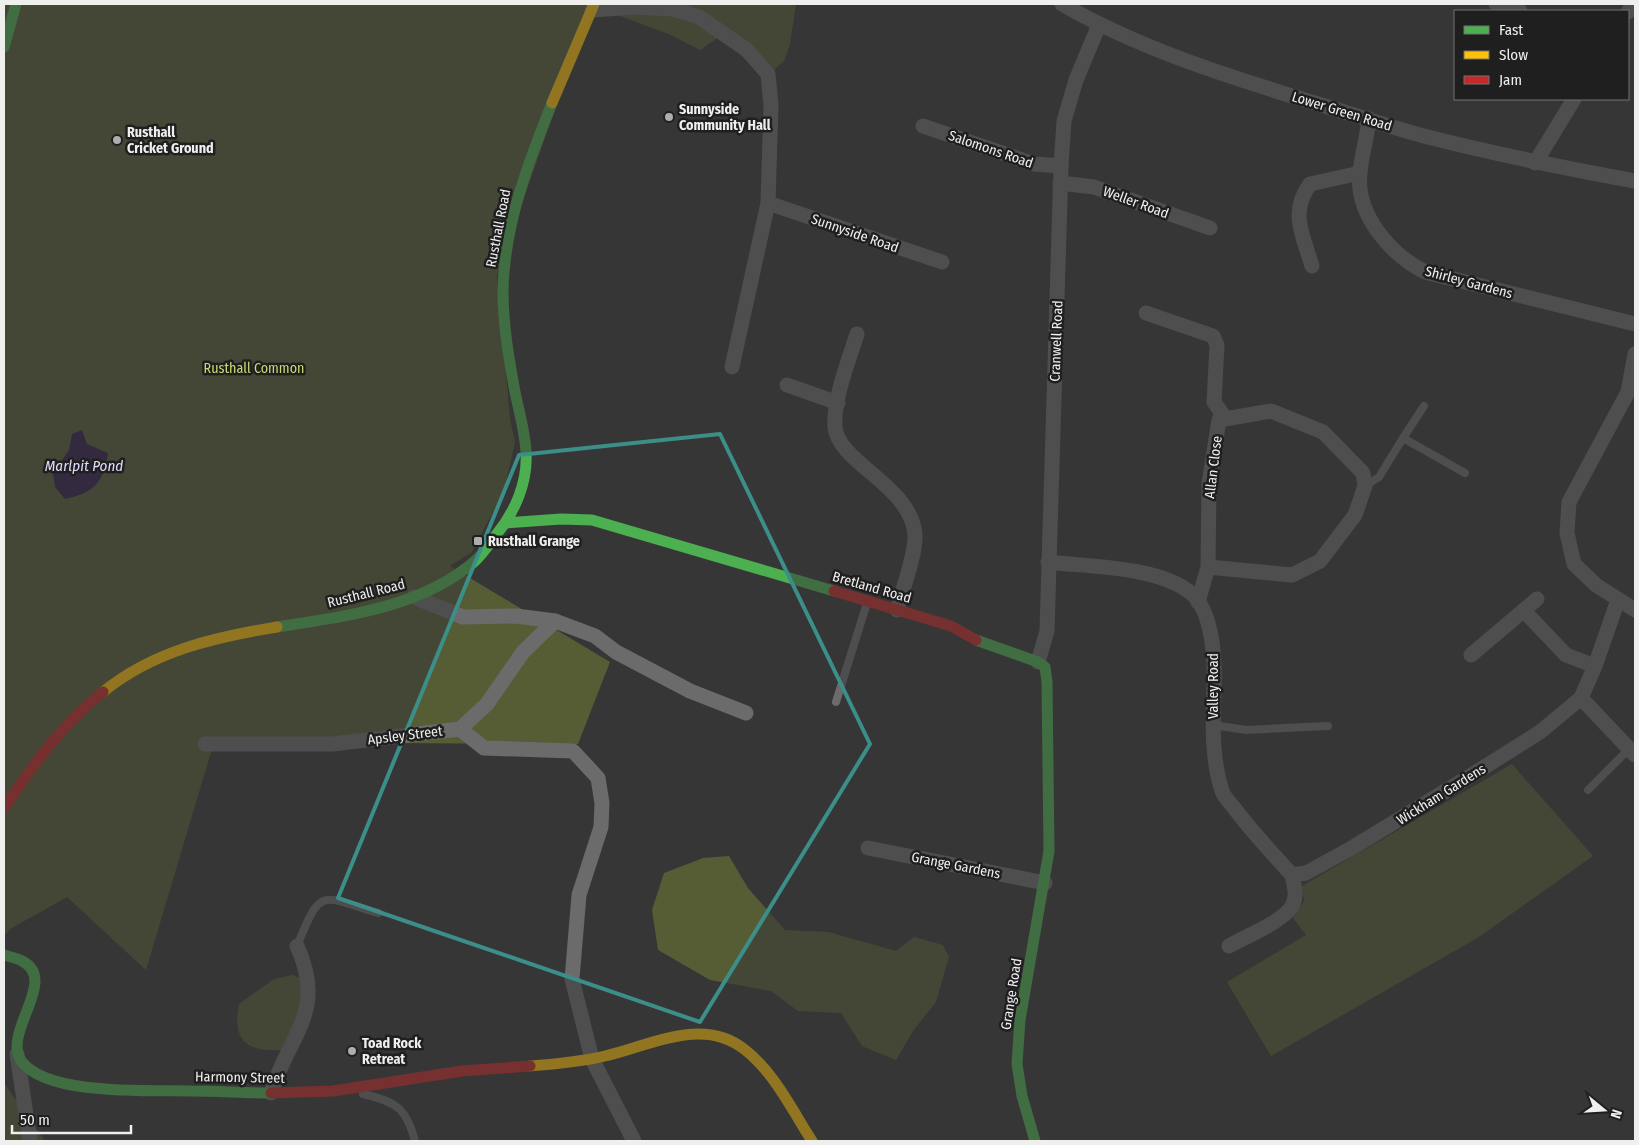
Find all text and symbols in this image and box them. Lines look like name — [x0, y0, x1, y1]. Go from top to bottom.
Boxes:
legend — [1454, 10, 1629, 100]
text: Fast — [1499, 21, 1523, 39]
text: Slow — [1499, 46, 1528, 64]
text: Jam — [1499, 71, 1522, 89]
street label: Lower Green Road — [1290, 88, 1394, 135]
place label: Sunnyside Community Hall — [679, 101, 771, 134]
marker: Sunnyside Community Hall — [663, 111, 675, 123]
place label: Rusthall Cricket Ground — [127, 124, 214, 157]
street label: Salomons Road — [946, 127, 1035, 172]
marker: Rusthall Cricket Ground — [111, 134, 123, 146]
street label: Weller Road — [1101, 183, 1171, 222]
street label: Rusthall Road — [483, 188, 514, 269]
street label: Sunnyside Road — [809, 211, 901, 256]
street label: Shirley Gardens — [1423, 263, 1515, 302]
street label: Cranwell Road — [1047, 300, 1066, 382]
park label: Rusthall Common — [204, 360, 304, 377]
street label: Allan Close — [1201, 435, 1226, 499]
water label: Marlpit Pond — [45, 457, 123, 475]
place label: Rusthall Grange — [488, 533, 580, 550]
marker: Rusthall Grange — [472, 535, 484, 547]
street label: Bretland Road — [830, 568, 913, 607]
street label: Rusthall Road — [326, 576, 407, 611]
street label: Valley Road — [1205, 653, 1222, 719]
street label: Apsley Street — [367, 722, 444, 749]
street label: Wickham Gardens — [1394, 760, 1489, 829]
street label: Grange Gardens — [910, 849, 1002, 882]
street label: Grange Road — [997, 957, 1026, 1031]
place label: Toad Rock Retreat — [362, 1035, 422, 1068]
marker: Toad Rock Retreat — [346, 1045, 358, 1057]
street label: Harmony Street — [195, 1068, 285, 1087]
north arrow — [1579, 1085, 1629, 1135]
scale bar — [12, 1102, 131, 1134]
text: N — [1607, 1107, 1625, 1120]
text: 50 m — [20, 1111, 50, 1129]

